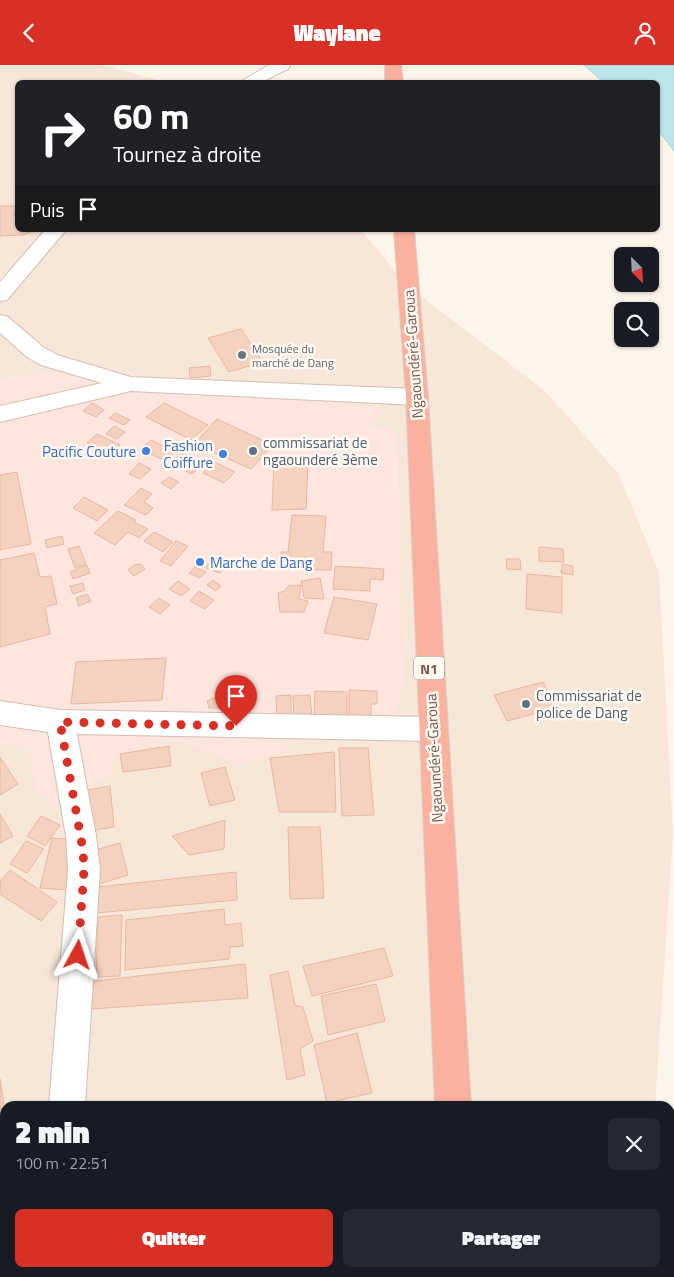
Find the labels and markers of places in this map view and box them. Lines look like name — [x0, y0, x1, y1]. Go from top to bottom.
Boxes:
place label: Mosquée du marché de Dang — [252, 339, 334, 372]
marker: Mosquée du marché de Dang — [236, 349, 248, 361]
place label: commissariat de ngaounderé 3ème — [263, 431, 378, 471]
place label: Fashion Coiffure — [163, 434, 213, 474]
place label: Pacific Couture — [42, 440, 136, 463]
marker: Pacific Couture — [140, 445, 152, 457]
marker: commissariat de ngaounderé 3ème — [247, 445, 259, 457]
marker: Fashion Coiffure — [217, 448, 229, 460]
place label: Marche de Dang — [210, 551, 313, 574]
marker: Marche de Dang — [194, 556, 206, 568]
pin — [215, 675, 257, 726]
place label: Commissariat de police de Dang — [536, 684, 642, 724]
marker: Commissariat de police de Dang — [520, 698, 532, 710]

